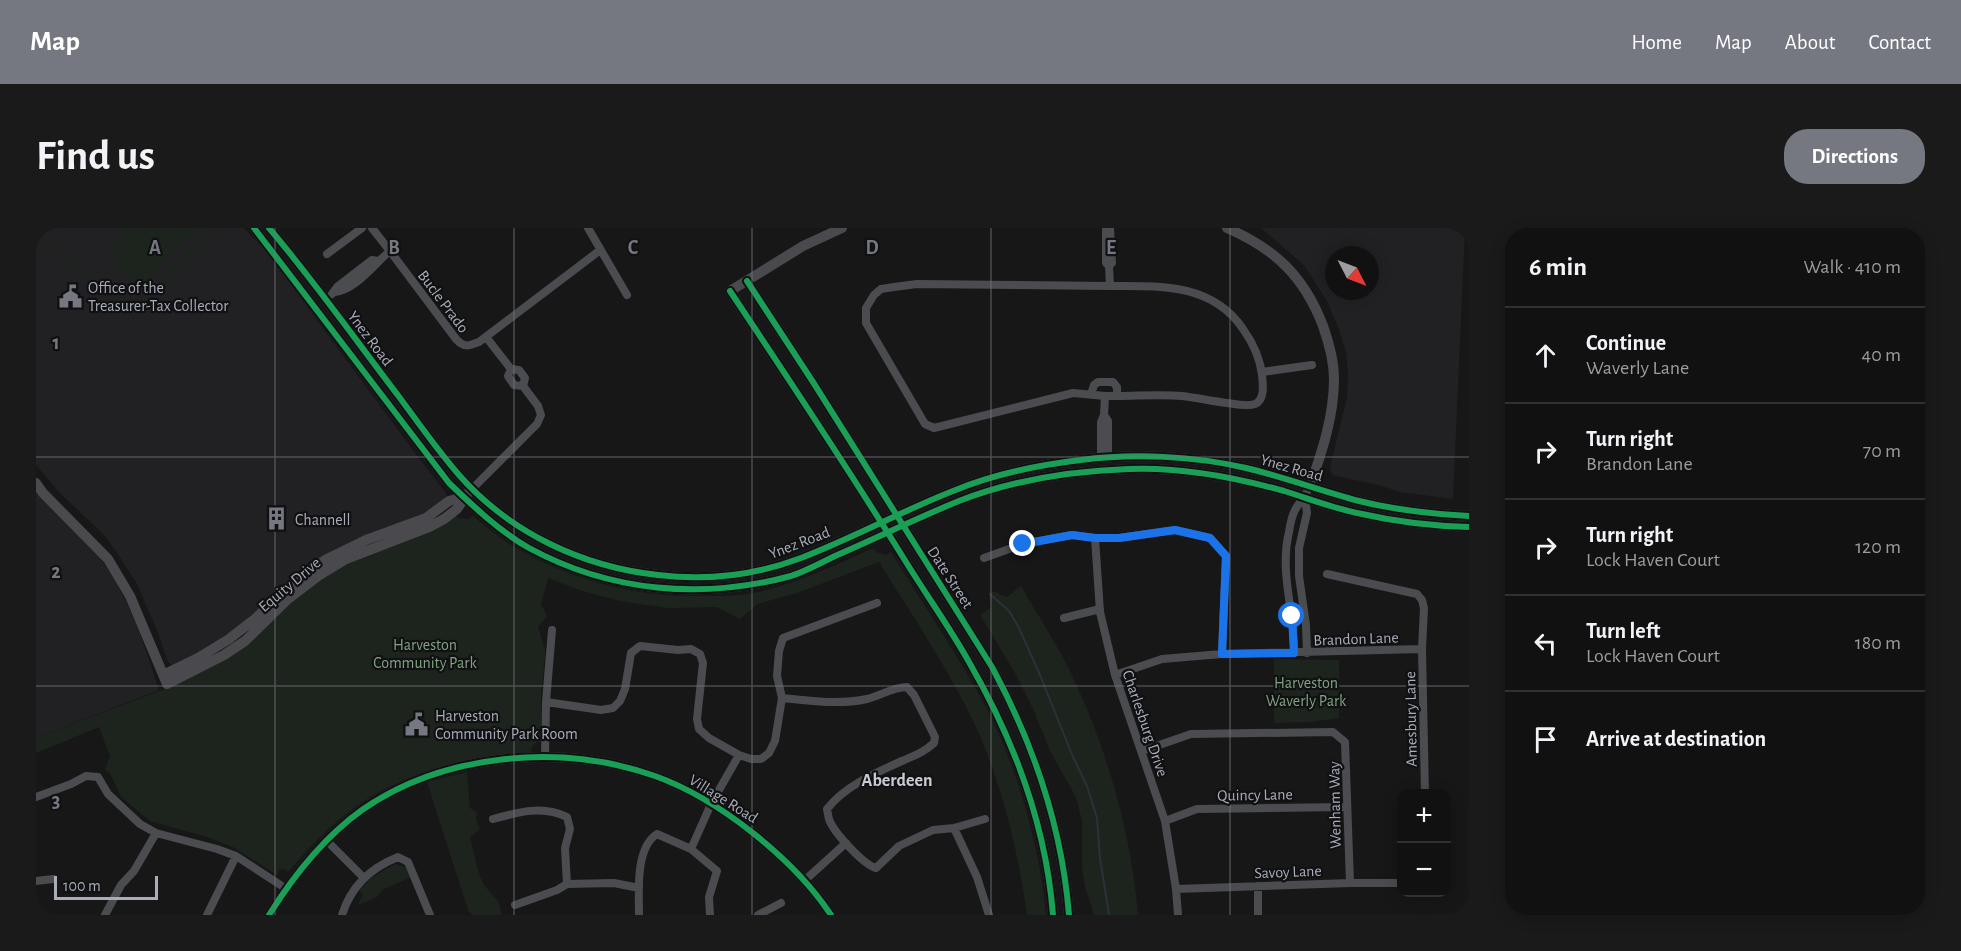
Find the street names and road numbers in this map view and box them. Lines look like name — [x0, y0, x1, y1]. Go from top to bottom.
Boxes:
street label: Bucle Prado — [415, 267, 472, 336]
street label: Ynez Road — [345, 308, 396, 369]
street label: Ynez Road — [1259, 451, 1325, 484]
street label: Ynez Road — [767, 524, 832, 562]
street label: Date Street — [924, 544, 976, 611]
street label: Equity Drive — [256, 554, 324, 616]
street label: Brandon Lane — [1313, 630, 1399, 648]
street label: Charlesburg Drive — [1119, 668, 1171, 779]
street label: Amesbury Lane — [1402, 671, 1421, 767]
street label: Wenham Way — [1326, 761, 1345, 849]
street label: Village Road — [686, 771, 761, 826]
street label: Quincy Lane — [1217, 786, 1293, 805]
street label: Savoy Lane — [1254, 863, 1322, 882]

